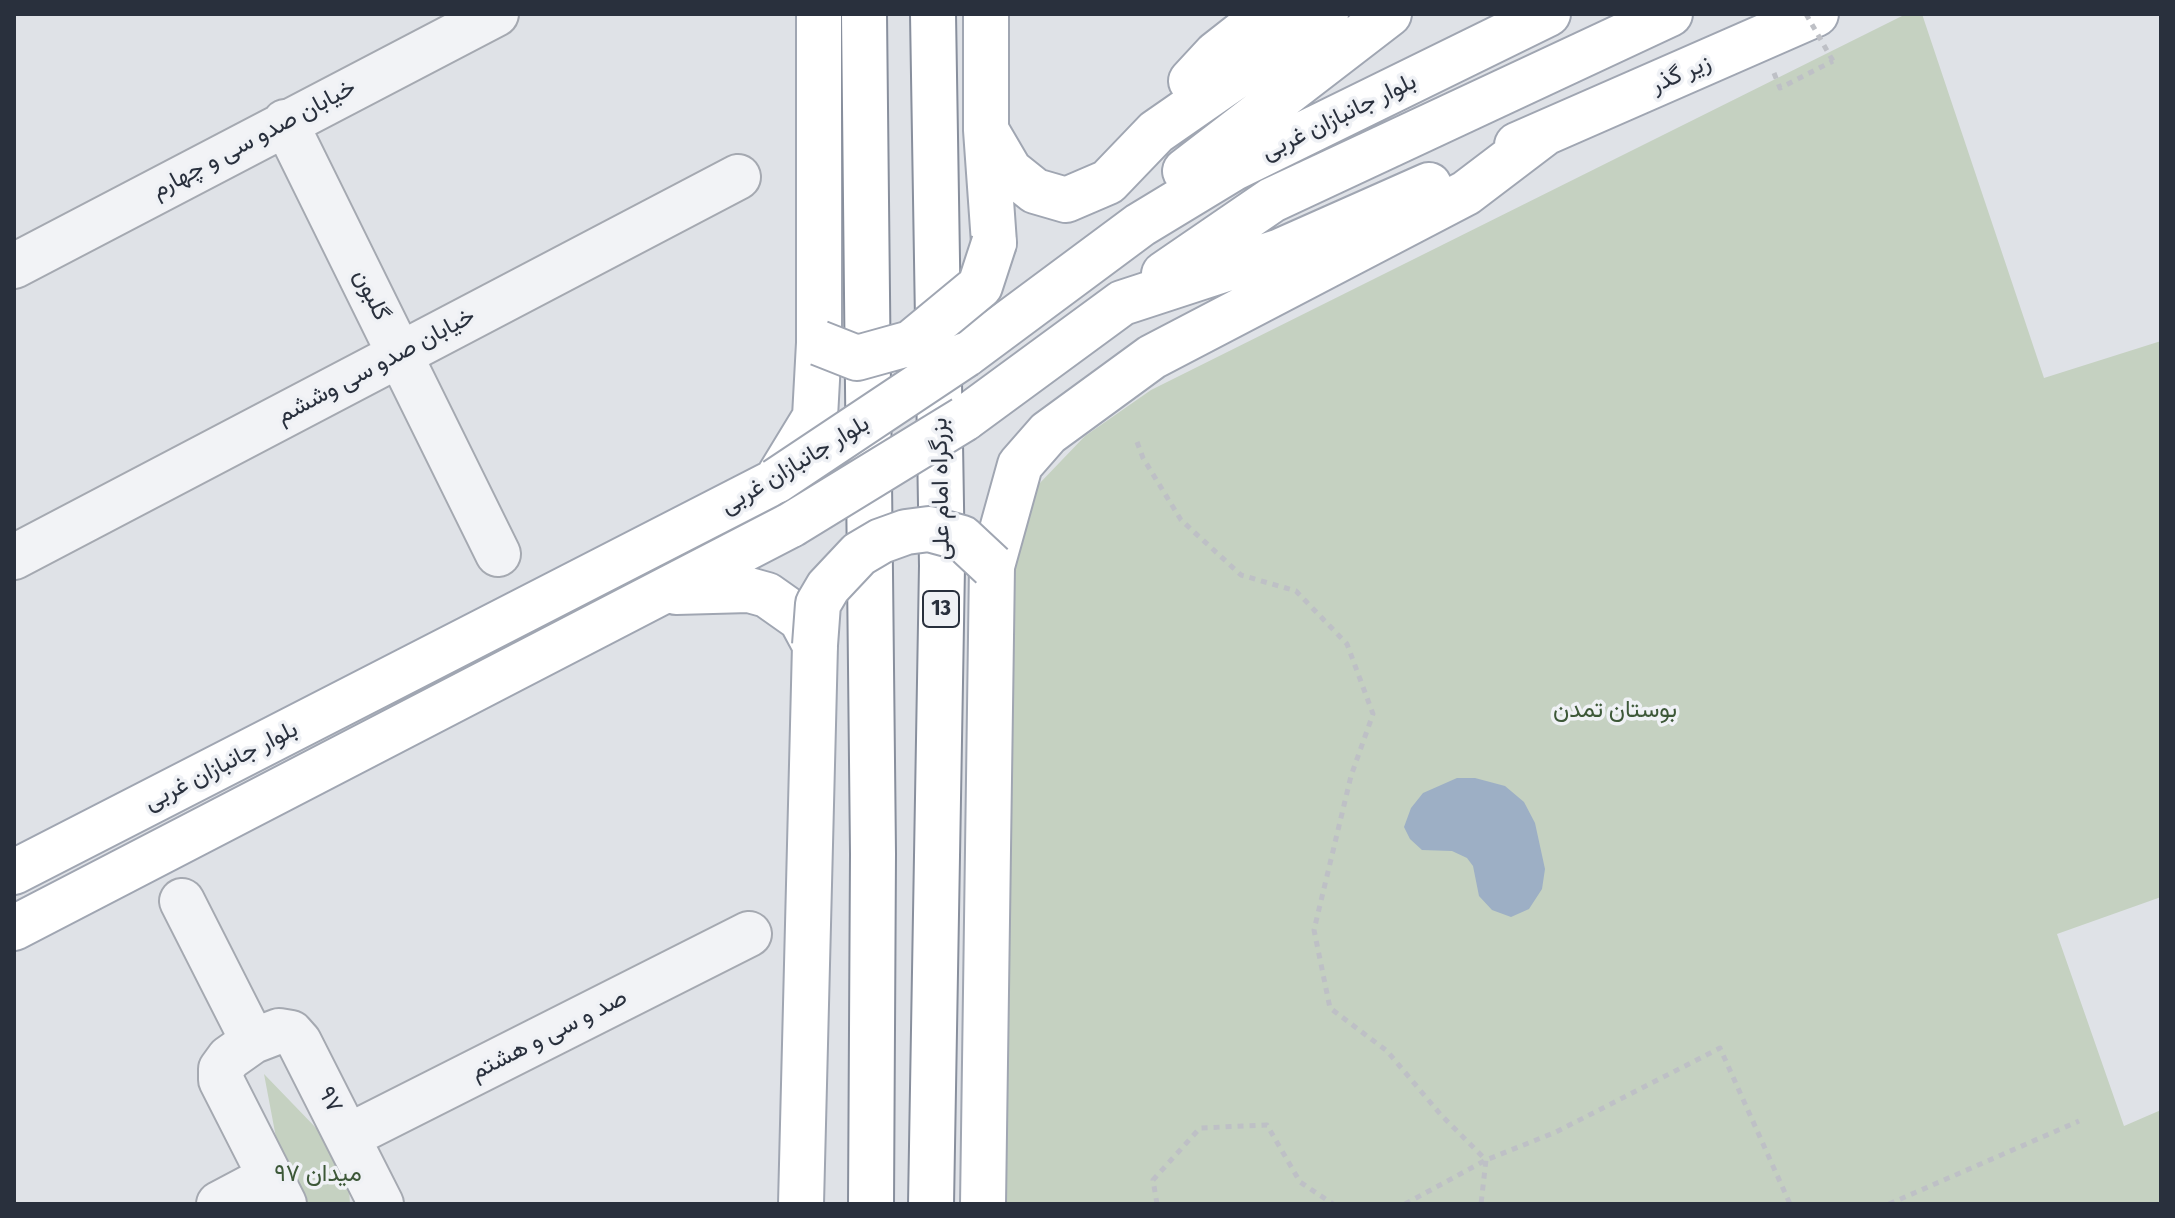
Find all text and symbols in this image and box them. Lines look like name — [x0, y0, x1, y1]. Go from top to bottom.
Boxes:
street label: زیر گذر — [1646, 48, 1716, 100]
street label: بلوار جانبازان غربی — [1257, 67, 1421, 167]
street label: خیابان صدو سی و چهارم — [147, 73, 361, 205]
street label: گلبون — [346, 265, 396, 325]
street label: خیابان صدو سی وششم — [272, 301, 480, 431]
street label: بلوار جانبازان غربی — [715, 409, 875, 521]
street label: بزرگراه امام علی — [925, 417, 957, 561]
road number: 13 — [923, 591, 959, 627]
park label: بوستان تمدن — [1553, 696, 1677, 724]
street label: بلوار جانبازان غربی — [139, 715, 303, 817]
street label: صد و سی و هشتم — [466, 983, 632, 1087]
street label: ۹۷ — [311, 1082, 349, 1118]
park label: میدان ۹۷ — [274, 1160, 362, 1188]

